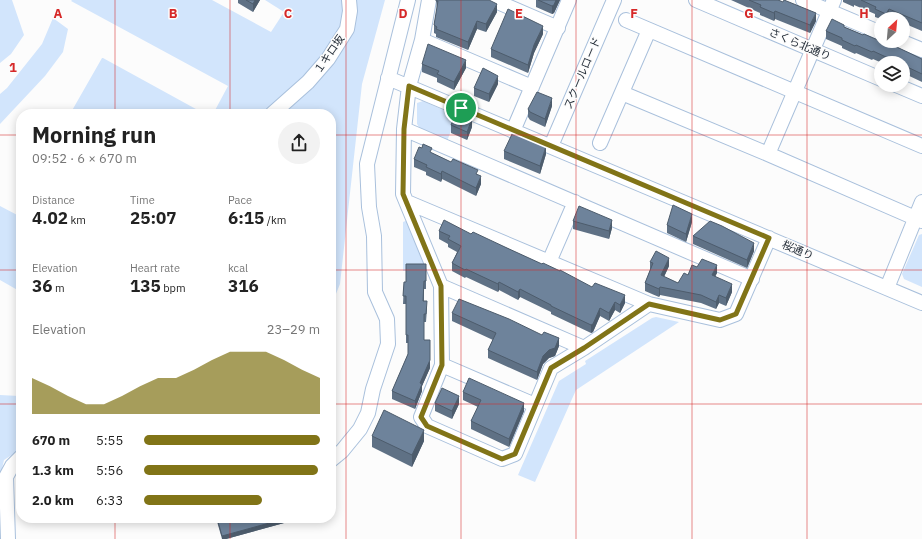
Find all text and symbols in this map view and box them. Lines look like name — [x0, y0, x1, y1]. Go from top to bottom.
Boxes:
text: A — [54, 5, 63, 22]
text: B — [169, 5, 178, 22]
text: C — [284, 5, 293, 22]
text: D — [398, 5, 408, 22]
text: E — [515, 5, 523, 22]
text: F — [630, 5, 638, 22]
text: G — [744, 5, 754, 22]
text: H — [859, 5, 869, 22]
north arrow — [874, 12, 910, 48]
map controls — [874, 12, 910, 92]
street label: さくら北通り — [767, 25, 833, 63]
street label: １キロ坂 — [311, 32, 347, 76]
street label: スクールロード — [561, 35, 603, 111]
button: layers — [874, 56, 910, 92]
text: 1 — [9, 59, 17, 76]
pin — [444, 91, 478, 125]
icon: arrive — [450, 97, 472, 119]
text: Morning run — [32, 120, 156, 149]
button: share — [278, 122, 320, 164]
text: 09:52 · 6 × 670 m — [32, 150, 137, 167]
text: Distance — [32, 193, 75, 207]
text: Time — [130, 193, 155, 207]
text: Pace — [228, 193, 252, 207]
text: 4.02 — [32, 207, 68, 229]
text: 25:07 — [130, 207, 176, 229]
text: 6:15 — [228, 207, 264, 229]
text: km — [68, 213, 86, 227]
text: /km — [264, 213, 286, 227]
street label: 桜通り — [780, 237, 816, 263]
text: Elevation — [32, 261, 78, 275]
text: Heart rate — [130, 261, 180, 275]
text: kcal — [228, 261, 248, 275]
text: 36 — [32, 275, 52, 297]
text: 135 — [130, 275, 161, 297]
text: 316 — [228, 275, 259, 297]
text: m — [52, 281, 65, 295]
text: bpm — [161, 281, 186, 295]
text: Elevation — [32, 321, 86, 338]
text: 23–29 m — [267, 321, 320, 338]
text: 670 m — [32, 432, 70, 449]
text: 5:55 — [96, 432, 123, 449]
text: 1.3 km — [32, 462, 74, 479]
text: 5:56 — [96, 462, 123, 479]
text: 2.0 km — [32, 492, 74, 509]
text: 6:33 — [96, 492, 123, 509]

